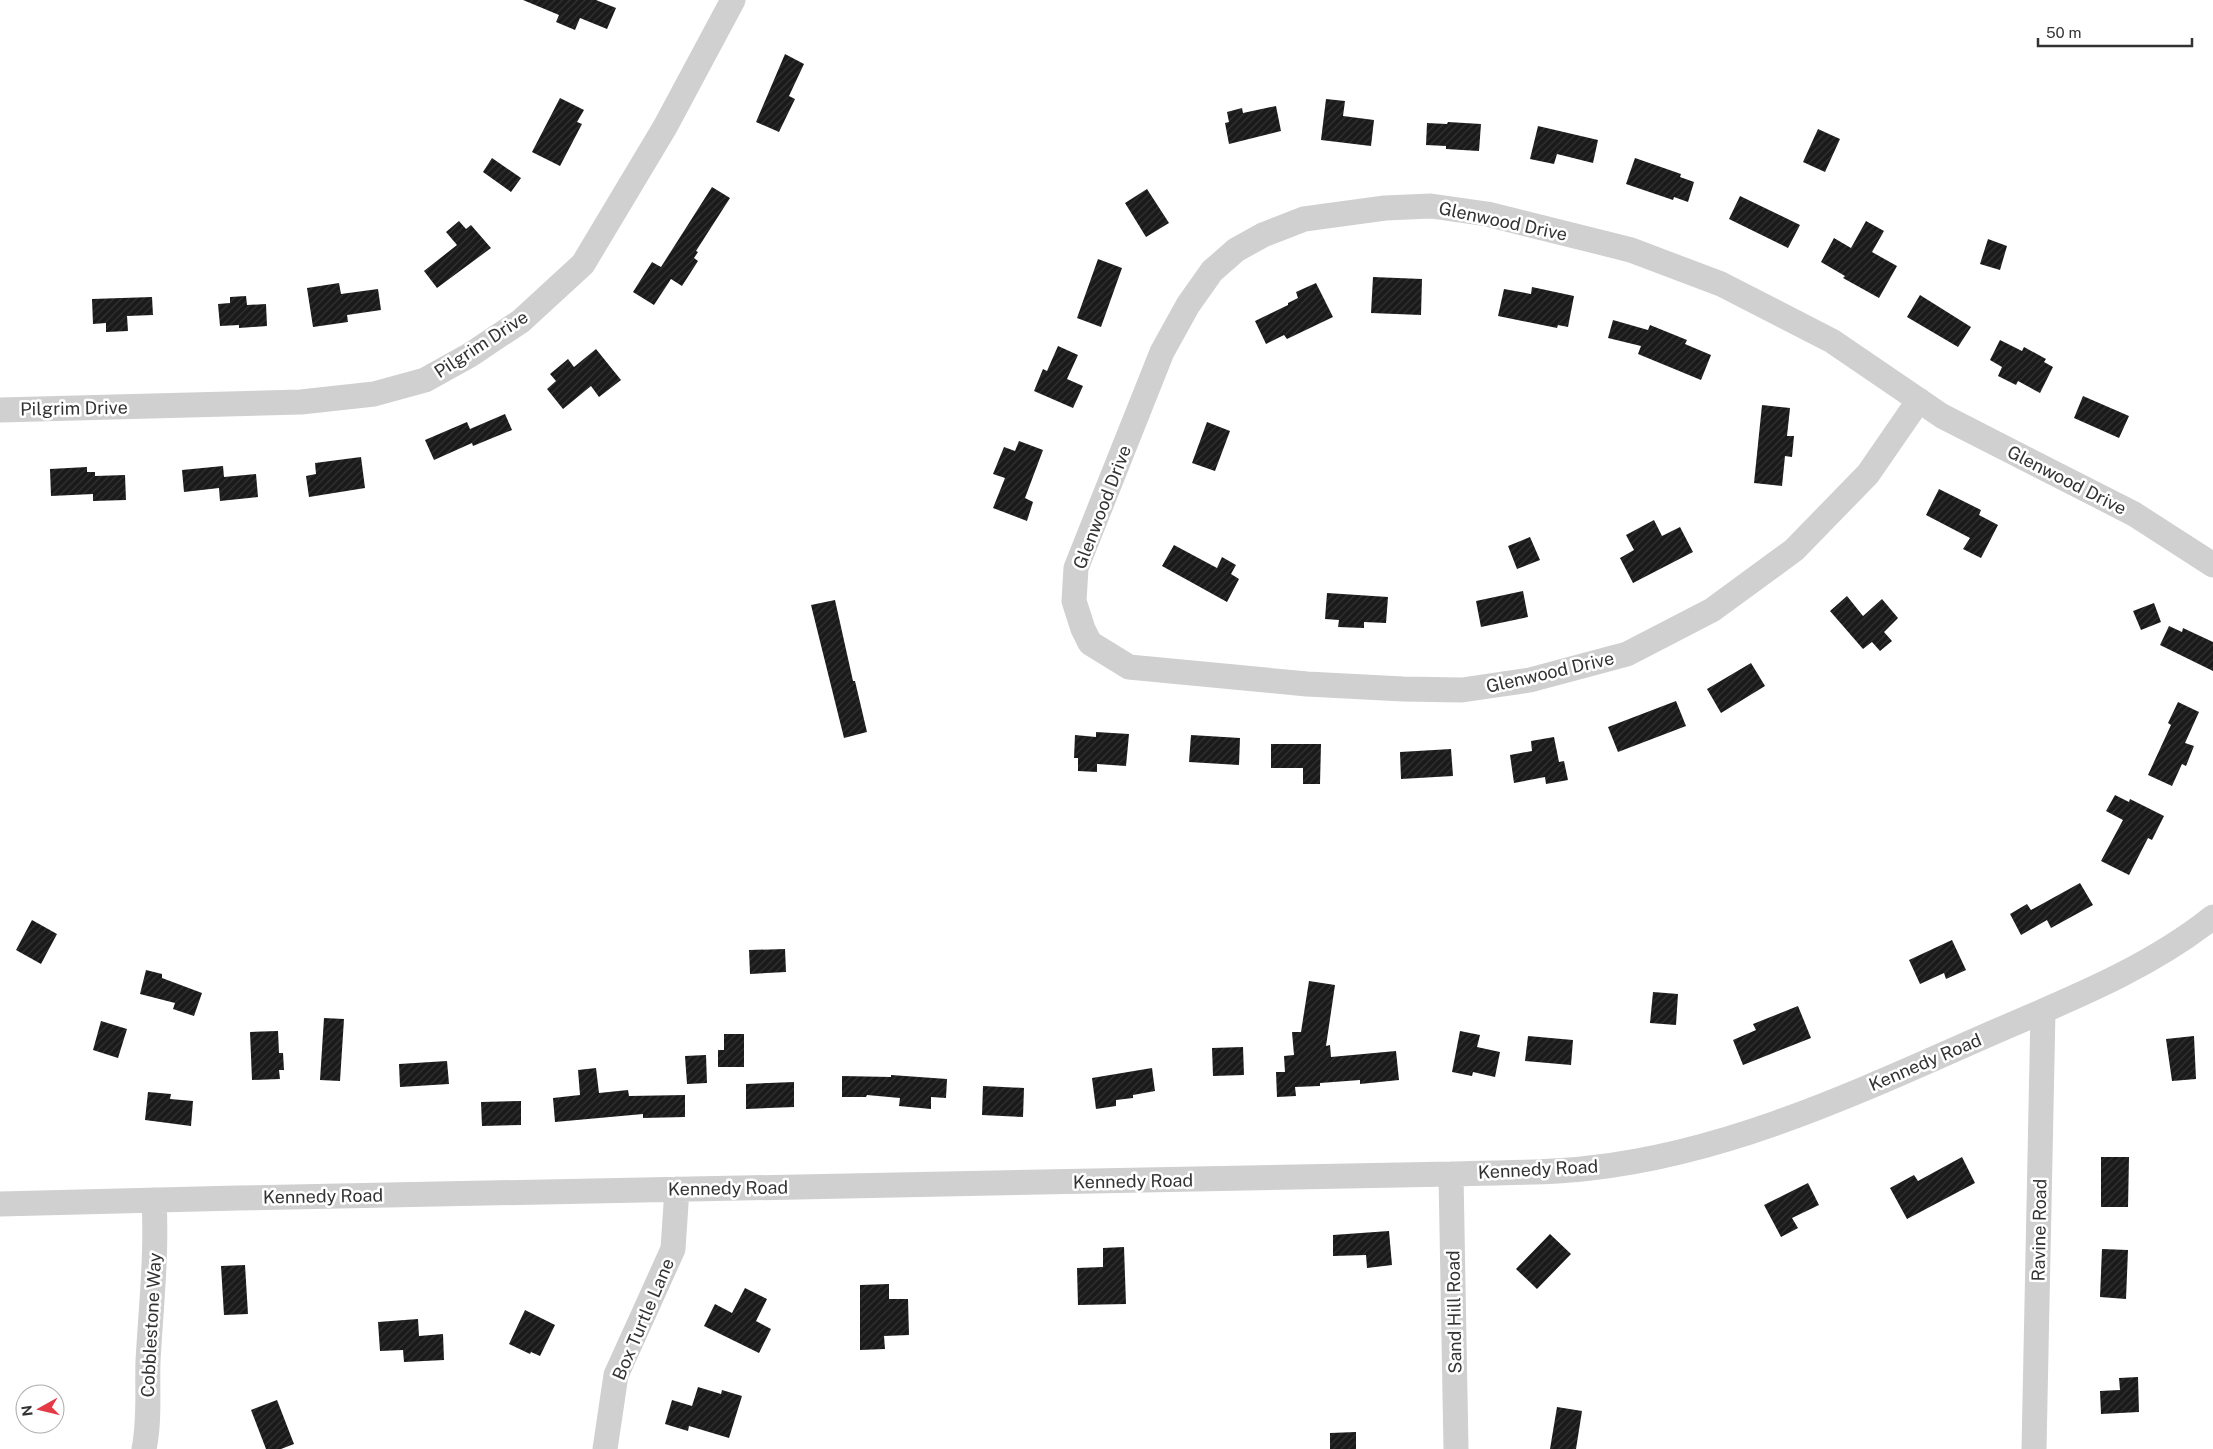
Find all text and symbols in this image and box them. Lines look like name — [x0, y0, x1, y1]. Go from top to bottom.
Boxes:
scale bar — [2038, 15, 2192, 47]
text: 50 m — [2046, 24, 2081, 41]
street label: Glenwood Drive — [1437, 197, 1569, 245]
street label: Pilgrim Drive — [430, 306, 532, 382]
street label: Pilgrim Drive — [20, 397, 128, 419]
street label: Glenwood Drive — [2004, 441, 2130, 519]
street label: Glenwood Drive — [1069, 442, 1135, 572]
street label: Glenwood Drive — [1484, 647, 1616, 697]
street label: Kennedy Road — [1866, 1029, 1984, 1095]
street label: Kennedy Road — [1477, 1155, 1599, 1183]
street label: Kennedy Road — [1073, 1169, 1193, 1193]
street label: Kennedy Road — [668, 1176, 788, 1200]
street label: Ravine Road — [2028, 1178, 2050, 1282]
street label: Kennedy Road — [263, 1184, 383, 1208]
street label: Sand Hill Road — [1442, 1250, 1466, 1374]
street label: Cobblestone Way — [137, 1252, 165, 1398]
street label: Box Turtle Lane — [608, 1255, 678, 1383]
north arrow — [15, 1384, 65, 1434]
text: N — [18, 1404, 36, 1417]

